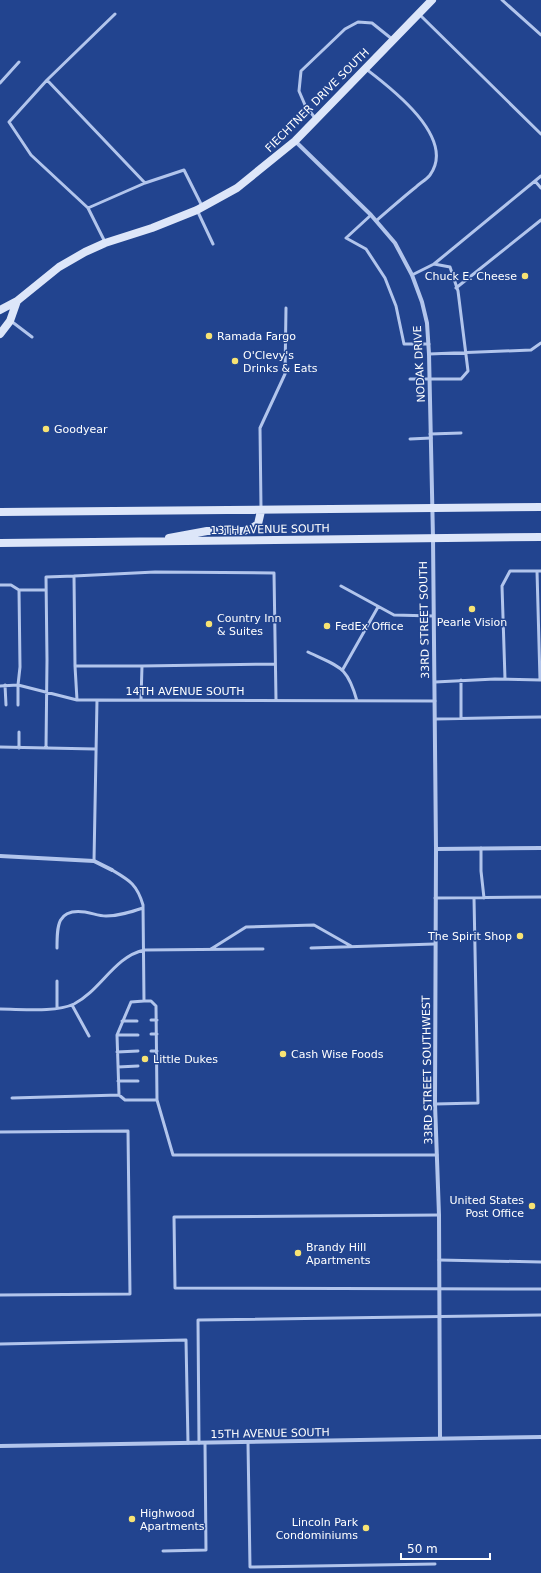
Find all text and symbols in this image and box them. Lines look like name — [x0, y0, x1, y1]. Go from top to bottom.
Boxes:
street label: FIECHTNER DRIVE SOUTH — [263, 46, 372, 155]
place label: Chuck E. Cheese — [425, 270, 517, 283]
marker: Chuck E. Cheese — [520, 271, 530, 281]
street label: NODAK DRIVE — [411, 325, 428, 403]
place label: Ramada Fargo — [217, 330, 296, 343]
marker: Ramada Fargo — [204, 331, 214, 341]
place label: O'Clevy's Drinks & Eats — [243, 349, 318, 375]
marker: O'Clevy's Drinks & Eats — [230, 356, 240, 366]
place label: Goodyear — [54, 423, 108, 436]
marker: Goodyear — [41, 424, 51, 434]
street label: 13TH AVENUE SOUTH — [210, 522, 330, 537]
street label: 33RD STREET SOUTH — [417, 561, 432, 679]
marker: Pearle Vision — [467, 604, 477, 614]
place label: Country Inn & Suites — [217, 612, 281, 638]
place label: Pearle Vision — [437, 616, 507, 629]
marker: Country Inn & Suites — [204, 619, 214, 629]
place label: FedEx Office — [335, 620, 404, 633]
marker: FedEx Office — [322, 621, 332, 631]
street label: 14TH AVENUE SOUTH — [125, 685, 245, 698]
place label: The Spirit Shop — [427, 930, 512, 943]
marker: The Spirit Shop — [515, 931, 525, 941]
street label: 33RD STREET SOUTHWEST — [420, 995, 435, 1145]
place label: Cash Wise Foods — [291, 1048, 384, 1061]
marker: Cash Wise Foods — [278, 1049, 288, 1059]
place label: Little Dukes — [153, 1053, 218, 1066]
marker: Little Dukes — [140, 1054, 150, 1064]
place label: United States Post Office — [450, 1194, 524, 1220]
marker: United States Post Office — [527, 1201, 537, 1211]
place label: Brandy Hill Apartments — [306, 1241, 371, 1267]
marker: Brandy Hill Apartments — [293, 1248, 303, 1258]
street label: 15TH AVENUE SOUTH — [210, 1426, 330, 1441]
place label: Highwood Apartments — [140, 1507, 205, 1533]
marker: Highwood Apartments — [127, 1514, 137, 1524]
place label: Lincoln Park Condominiums — [276, 1516, 359, 1542]
marker: Lincoln Park Condominiums — [361, 1523, 371, 1533]
scale bar — [401, 1535, 490, 1561]
text: 50 m — [407, 1542, 438, 1556]

